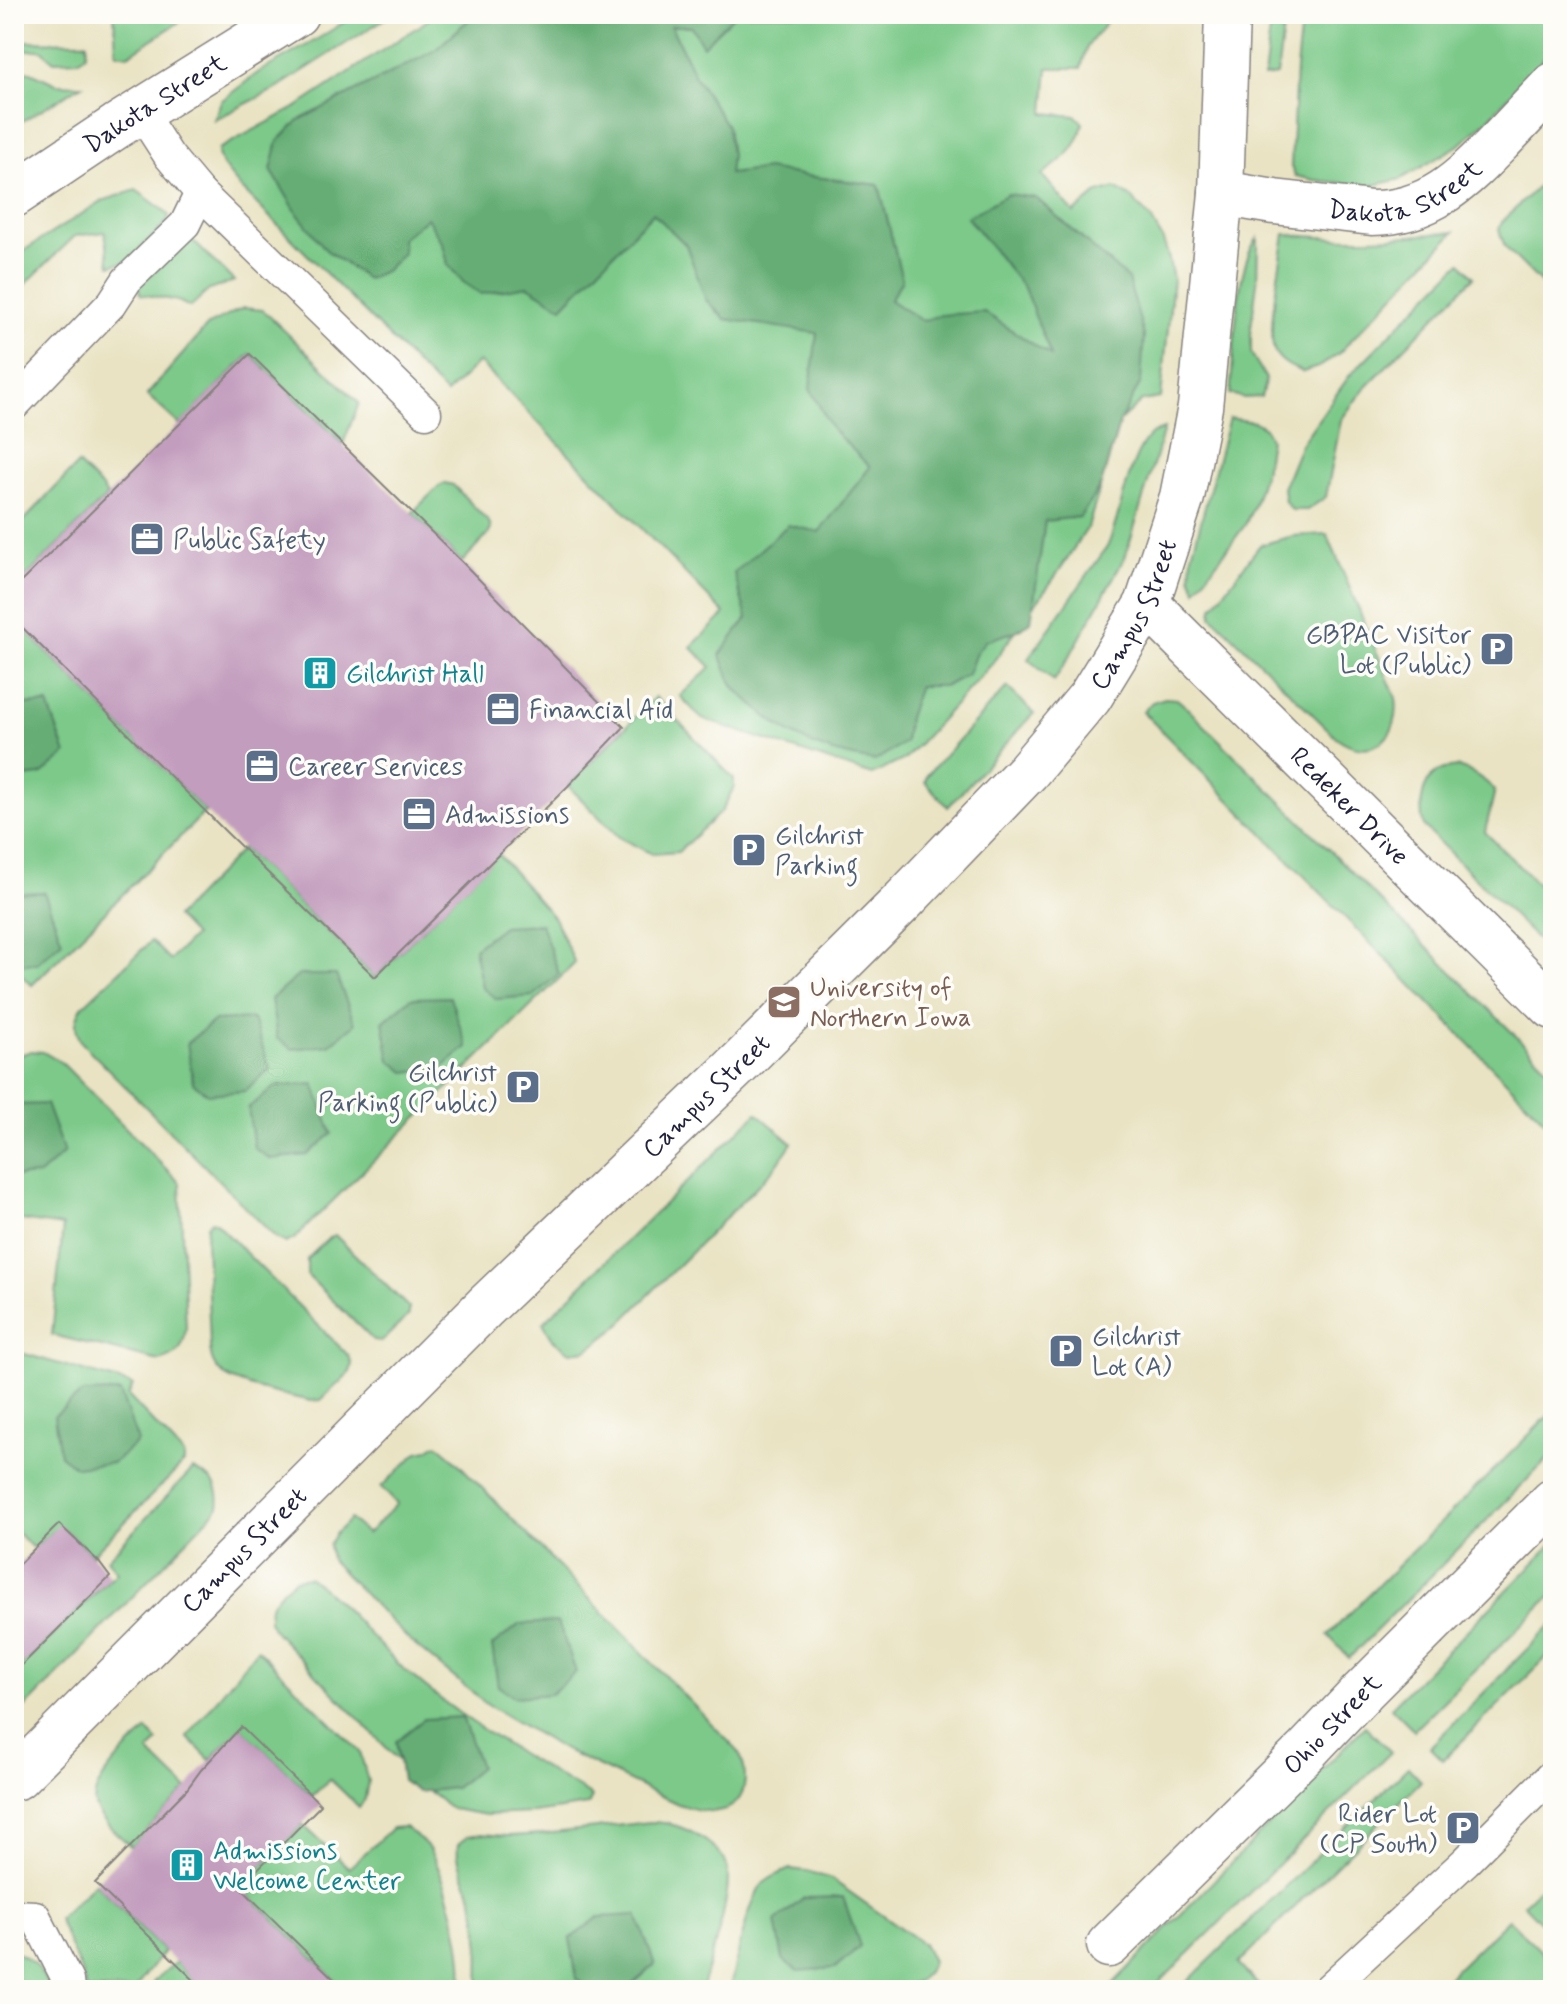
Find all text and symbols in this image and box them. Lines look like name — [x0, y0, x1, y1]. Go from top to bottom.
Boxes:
street label: Dakota Street — [78, 47, 233, 163]
street label: Dakota Street — [1326, 153, 1490, 232]
office icon: Public Safety — [128, 520, 166, 558]
place label: Public Safety — [173, 524, 326, 558]
street label: Campus Street — [1083, 535, 1186, 697]
place label: GBPAC Visitor Lot (Public) — [1306, 619, 1471, 683]
parking icon: GBPAC Visitor Lot (Public) — [1478, 630, 1516, 668]
building icon: Gilchrist Hall — [301, 654, 339, 692]
place label: Gilchrist Hall — [346, 658, 484, 692]
office icon: Financial Aid — [484, 690, 522, 728]
place label: Financial Aid — [529, 694, 673, 728]
street label: Redeker Drive — [1282, 740, 1415, 873]
office icon: Career Services — [243, 747, 281, 785]
place label: Career Services — [288, 751, 463, 785]
office icon: Admissions — [400, 795, 438, 833]
place label: Admissions — [445, 799, 569, 833]
place label: Gilchrist Parking — [775, 820, 864, 887]
parking icon: Gilchrist Parking — [730, 831, 768, 869]
place label: University of Northern Iowa — [810, 972, 971, 1036]
school or university icon: University of Northern Iowa — [765, 983, 803, 1021]
street label: Campus Street — [636, 1027, 778, 1166]
place label: Gilchrist Parking (Public) — [318, 1057, 497, 1124]
parking icon: Gilchrist Parking (Public) — [504, 1068, 542, 1106]
place label: Gilchrist Lot (A) — [1092, 1321, 1181, 1385]
parking icon: Gilchrist Lot (A) — [1047, 1332, 1085, 1370]
street label: Campus Street — [175, 1480, 315, 1621]
street label: Ohio Street — [1277, 1667, 1390, 1783]
place label: Rider Lot (CP South) — [1320, 1798, 1437, 1862]
parking icon: Rider Lot (CP South) — [1444, 1809, 1482, 1847]
place label: Admissions Welcome Center — [213, 1835, 401, 1899]
building icon: Admissions Welcome Center — [168, 1846, 206, 1884]

